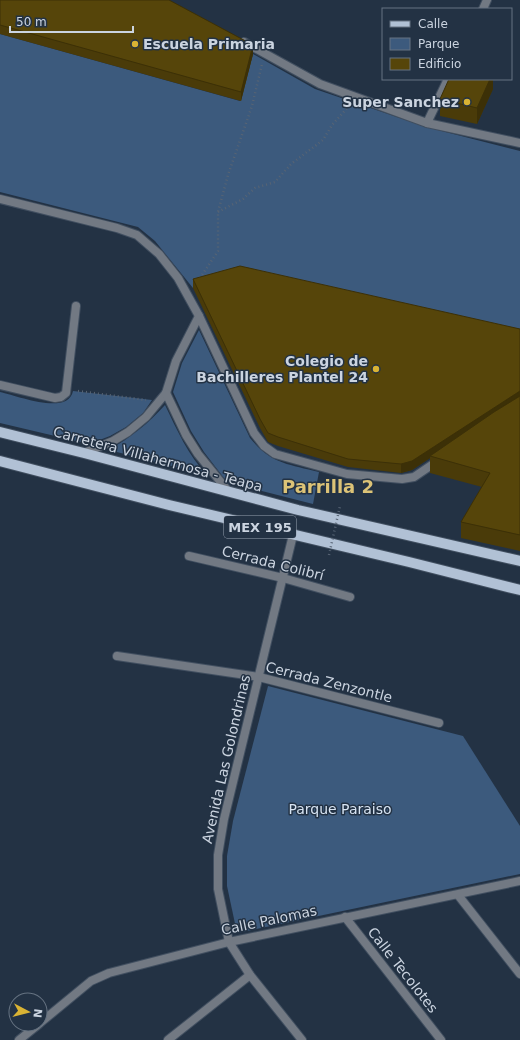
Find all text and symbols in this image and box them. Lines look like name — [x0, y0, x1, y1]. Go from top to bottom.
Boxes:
scale bar — [10, 8, 133, 34]
legend — [382, 8, 512, 80]
text: 50 m — [16, 15, 47, 29]
text: Calle — [418, 17, 448, 31]
place label: Escuela Primaria — [143, 36, 275, 52]
text: Parque — [418, 37, 459, 51]
marker: Escuela Primaria — [130, 39, 140, 49]
text: Edificio — [418, 57, 461, 71]
place label: Super Sanchez — [342, 94, 459, 110]
marker: Super Sanchez — [462, 97, 472, 107]
place label: Colegio de Bachilleres Plantel 24 — [196, 353, 368, 385]
marker: Colegio de Bachilleres Plantel 24 — [371, 364, 381, 374]
street label: Carretera Villahermosa - Teapa — [52, 423, 264, 495]
district label: Parrilla 2 — [282, 476, 374, 497]
road number: MEX 195 — [224, 516, 296, 538]
street label: Cerrada Colibrí — [220, 543, 327, 584]
street label: Cerrada Zenzontle — [264, 659, 394, 705]
street label: Avenida Las Golondrinas — [199, 673, 253, 845]
park label: Parque Paraiso — [288, 801, 392, 817]
street label: Calle Palomas — [220, 902, 318, 938]
street label: Calle Tecolotes — [365, 924, 441, 1016]
north arrow — [8, 992, 48, 1032]
text: N — [30, 1008, 44, 1019]

